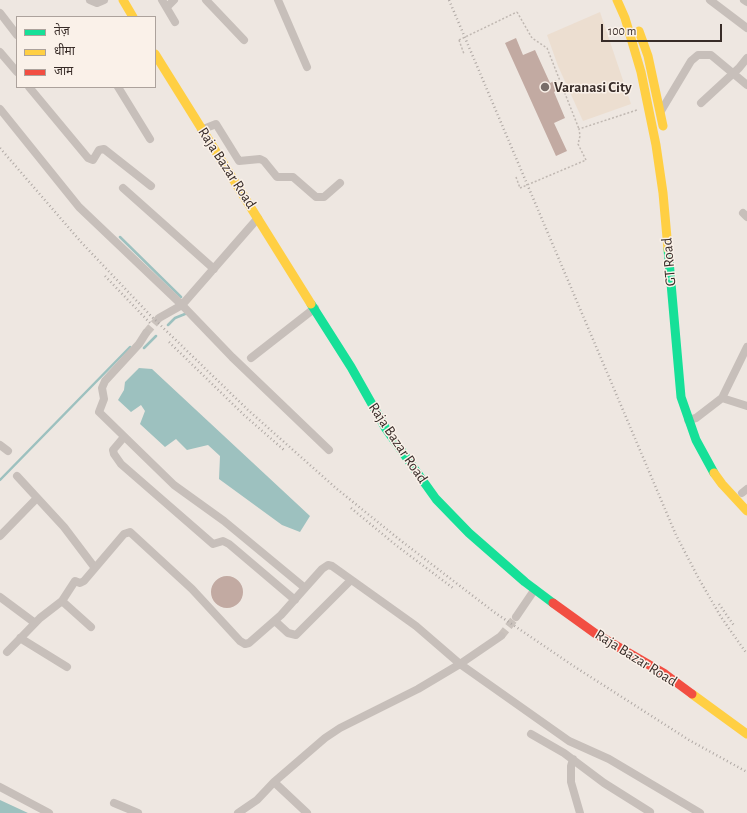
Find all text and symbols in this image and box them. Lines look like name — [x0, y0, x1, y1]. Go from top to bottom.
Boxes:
legend — [16, 16, 156, 88]
scale bar — [603, 16, 724, 42]
text: तेज़ — [54, 25, 70, 37]
text: 100 m — [608, 25, 636, 37]
text: धीमा — [54, 45, 75, 57]
text: जाम — [54, 65, 73, 77]
place label: Varanasi City — [554, 78, 632, 96]
marker: Varanasi City — [539, 81, 551, 93]
street label: Raja Bazar Road — [194, 124, 260, 212]
street label: GT Road — [658, 237, 680, 287]
street label: Raja Bazar Road — [364, 399, 432, 487]
street label: Raja Bazar Road — [592, 626, 680, 690]

